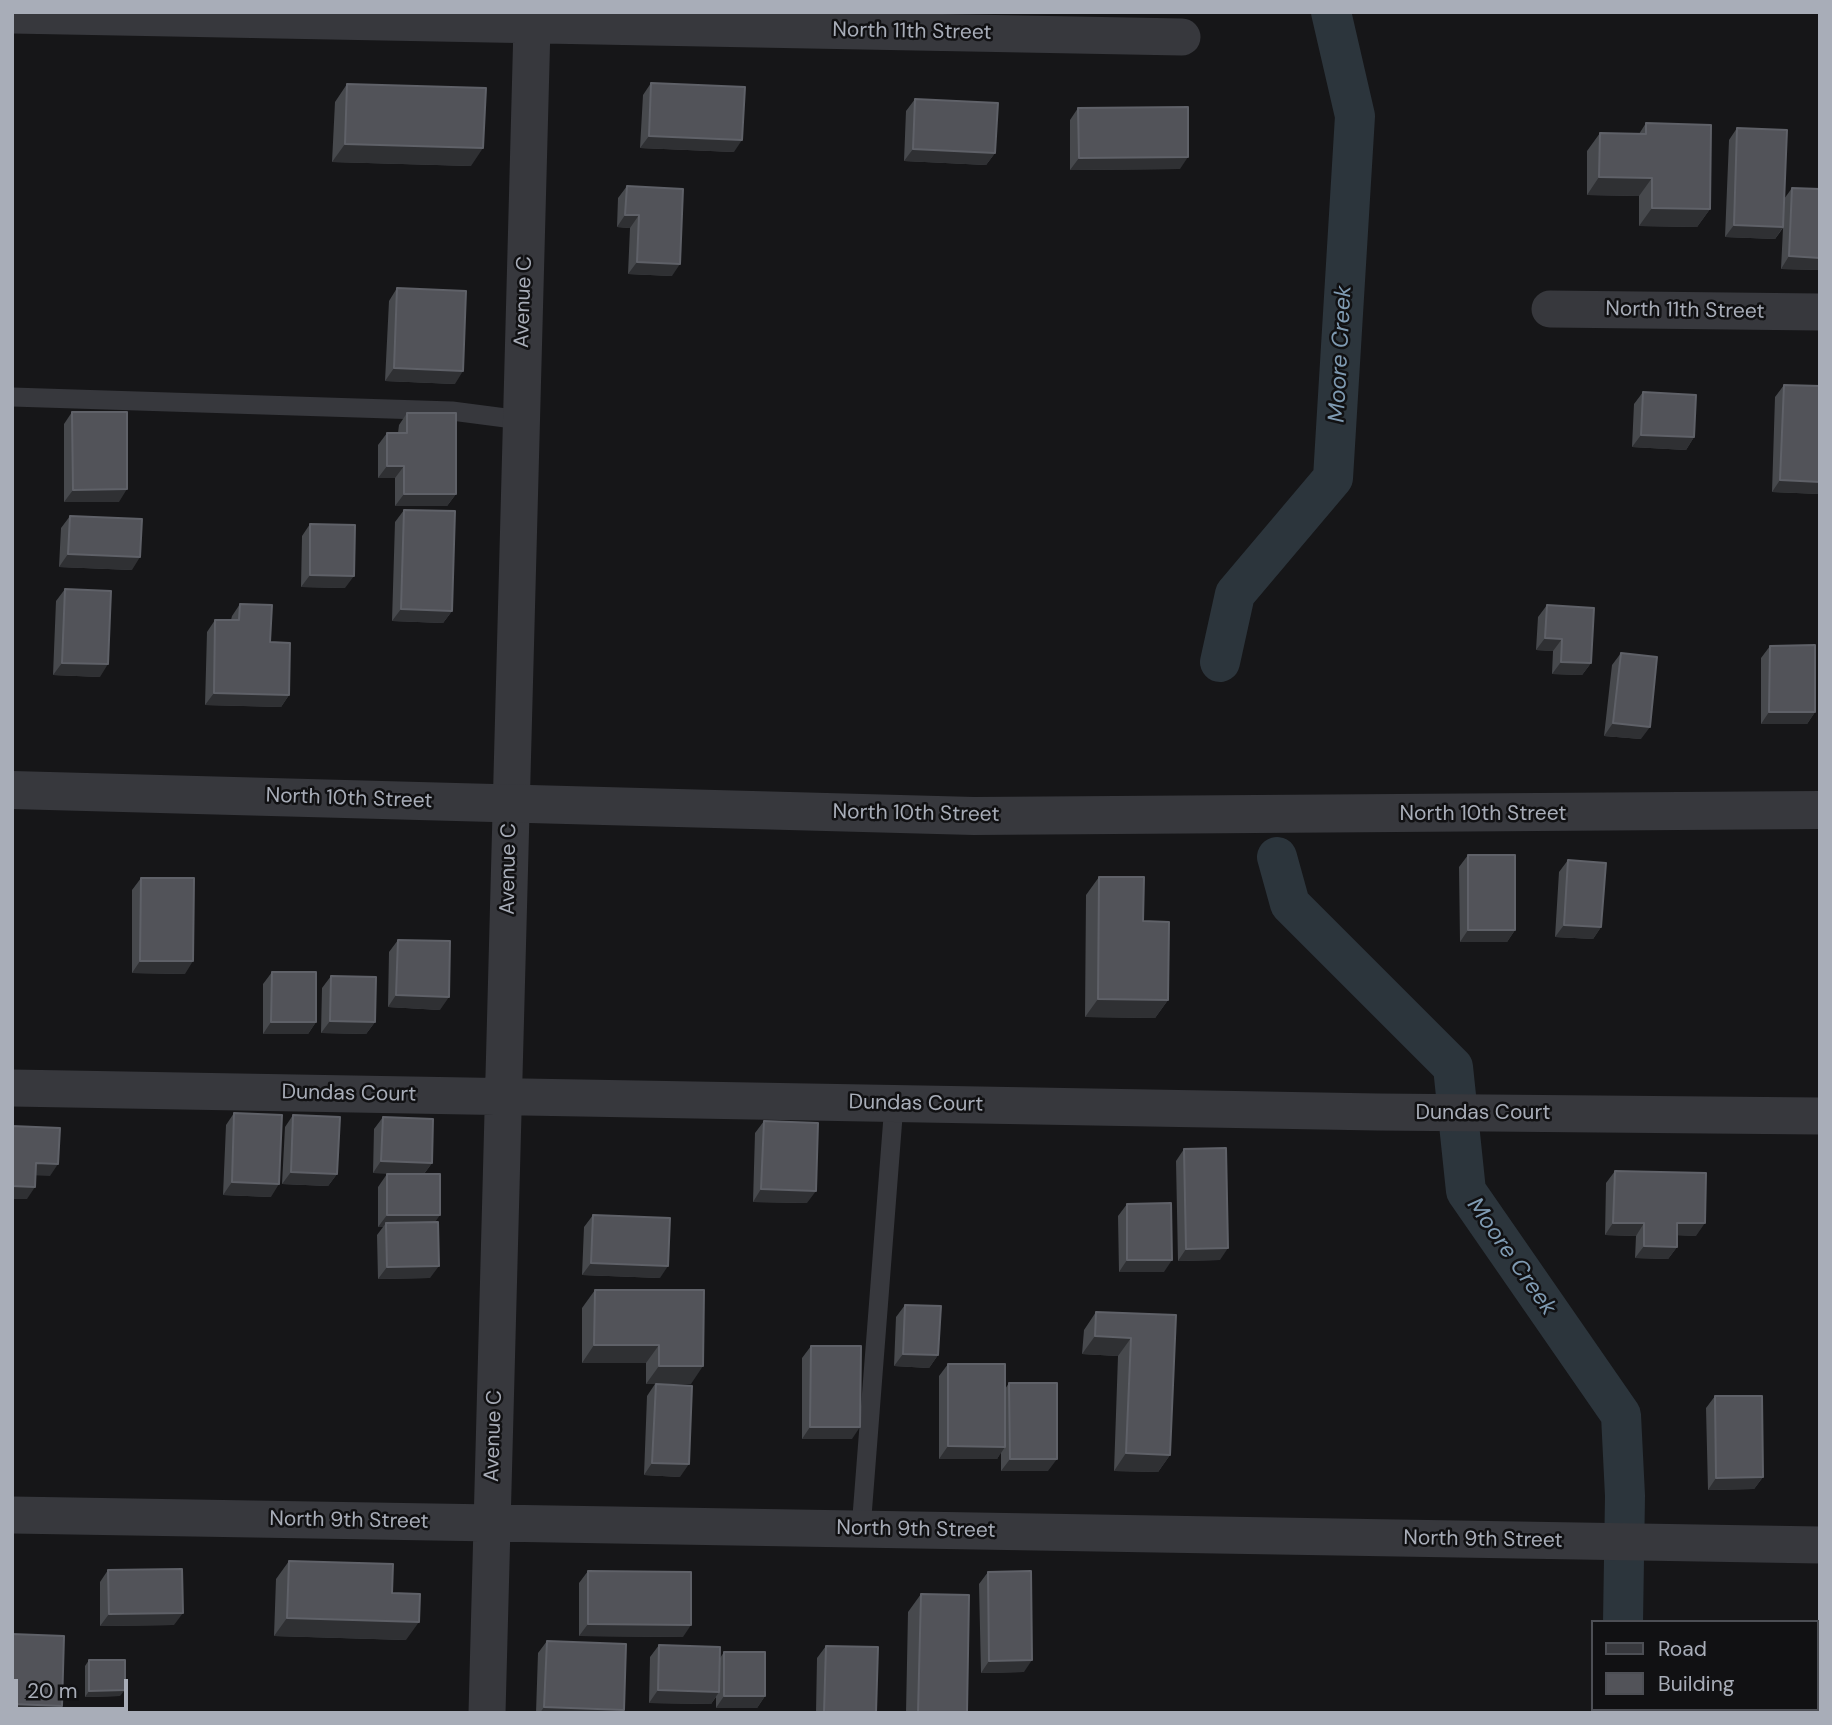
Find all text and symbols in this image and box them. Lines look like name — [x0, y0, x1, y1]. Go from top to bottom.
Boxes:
street label: North 11th Street — [832, 18, 992, 46]
street label: Avenue C — [510, 256, 538, 348]
water label: Moore Creek — [1324, 285, 1358, 423]
street label: North 11th Street — [1605, 297, 1765, 325]
street label: North 10th Street — [265, 783, 433, 815]
street label: North 10th Street — [832, 800, 1000, 828]
street label: North 10th Street — [1400, 801, 1566, 827]
street label: Avenue C — [496, 823, 522, 915]
street label: Dundas Court — [281, 1080, 417, 1108]
street label: Dundas Court — [848, 1090, 984, 1118]
street label: Dundas Court — [1416, 1100, 1550, 1126]
water label: Moore Creek — [1460, 1193, 1562, 1321]
street label: Avenue C — [480, 1390, 508, 1482]
street label: North 9th Street — [269, 1507, 429, 1535]
street label: North 9th Street — [836, 1516, 996, 1544]
street label: North 9th Street — [1403, 1526, 1563, 1554]
legend — [1590, 1620, 1818, 1711]
text: Road — [1658, 1635, 1707, 1663]
scale bar — [18, 1666, 131, 1710]
text: Building — [1658, 1670, 1734, 1698]
text: 20 m — [27, 1677, 78, 1705]

